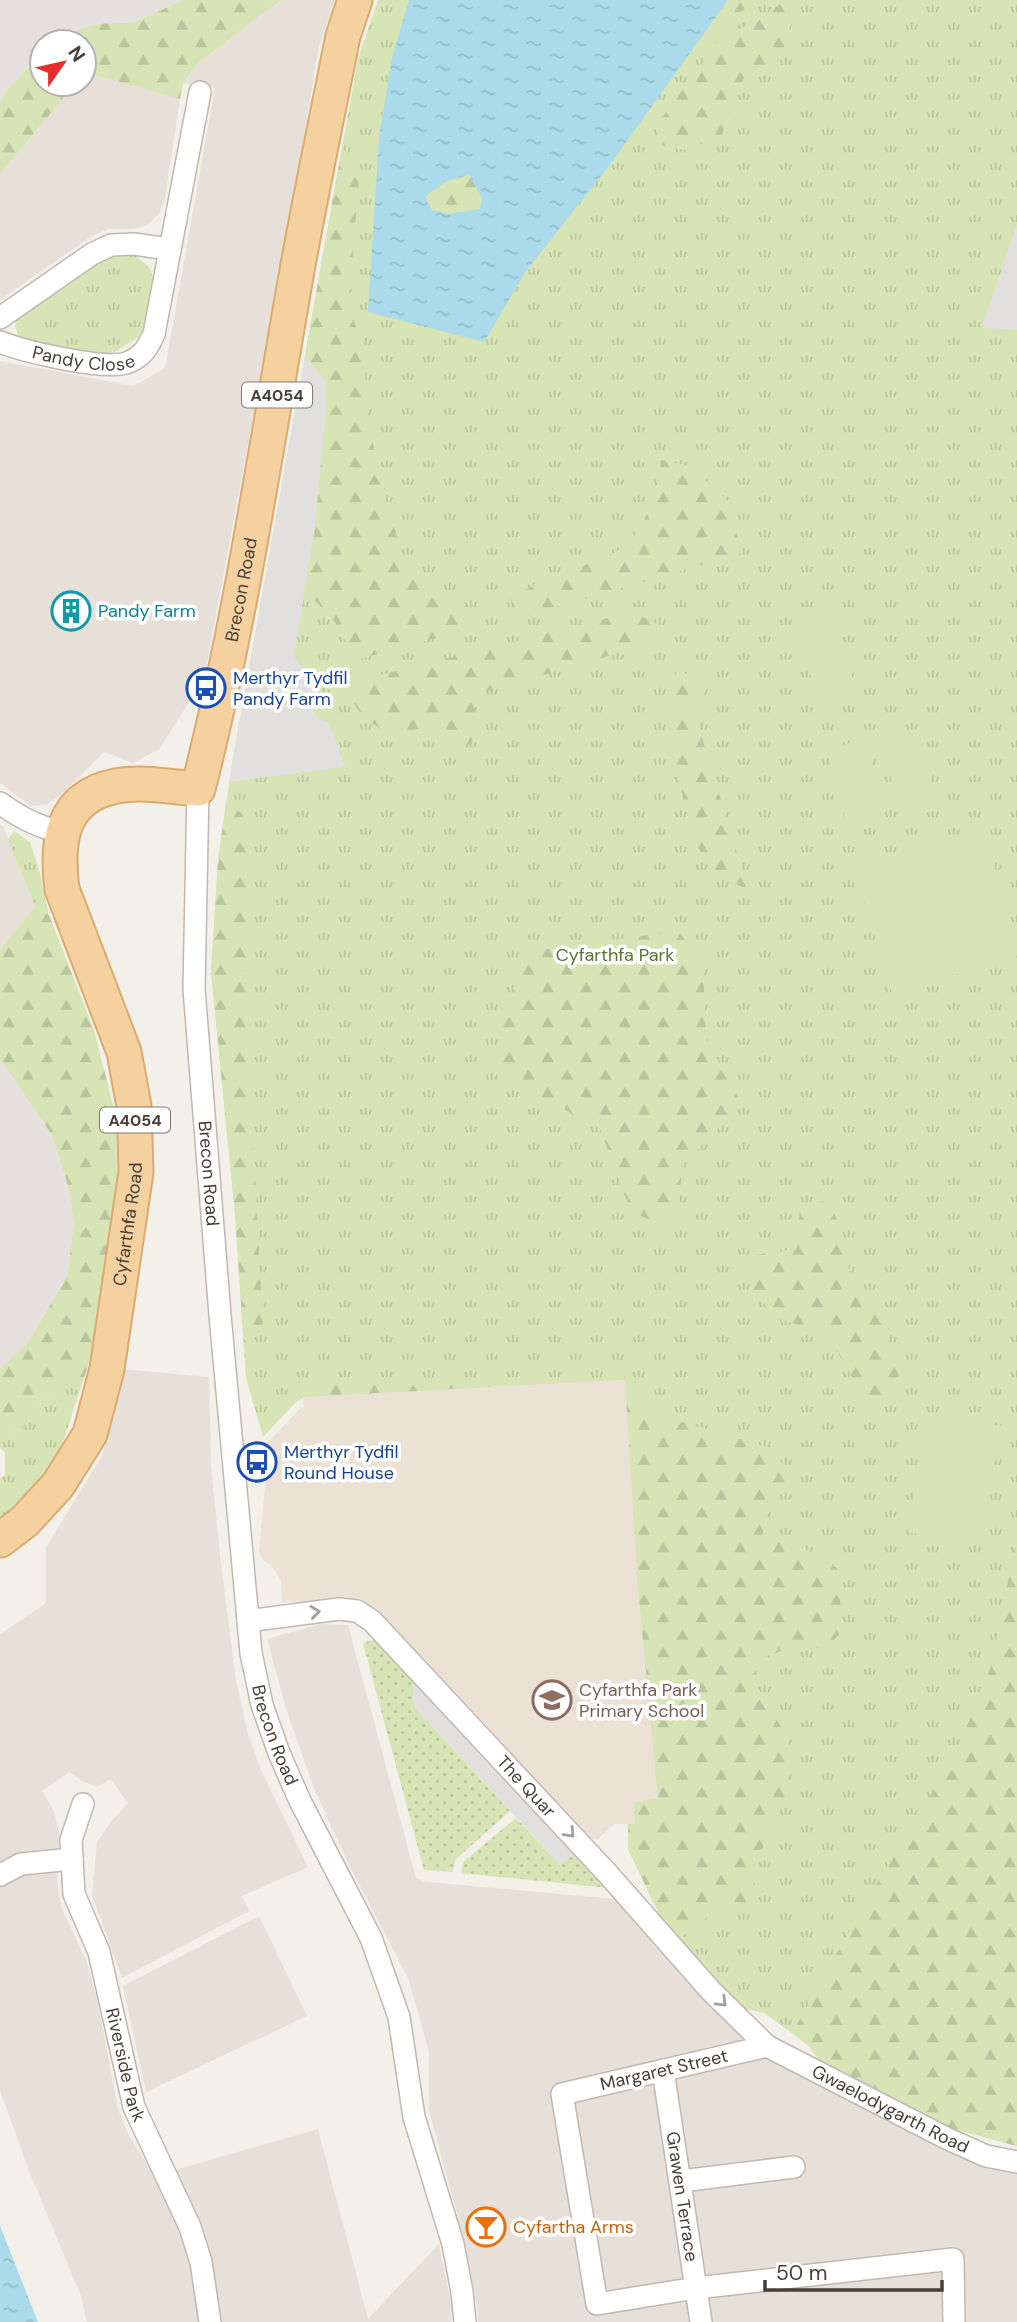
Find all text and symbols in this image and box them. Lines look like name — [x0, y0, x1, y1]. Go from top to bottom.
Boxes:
north arrow — [28, 28, 98, 98]
text: N — [62, 41, 91, 67]
street label: Pandy Close — [30, 340, 139, 377]
road number: A4054 — [242, 382, 312, 408]
street label: Brecon Road — [220, 536, 263, 644]
building icon: Pandy Farm — [50, 590, 92, 632]
place label: Pandy Farm — [98, 599, 196, 623]
place label: Merthyr Tydfil Pandy Farm — [233, 666, 347, 711]
bus stop icon: Merthyr Tydfil Pandy Farm — [185, 667, 227, 709]
park label: Cyfarthfa Park — [556, 943, 674, 967]
road number: A4054 — [100, 1108, 170, 1132]
street label: Brecon Road — [193, 1120, 225, 1227]
street label: Cyfarthfa Road — [107, 1162, 148, 1288]
place label: Merthyr Tydfil Round House — [284, 1440, 398, 1485]
bus stop icon: Merthyr Tydfil Round House — [236, 1441, 278, 1483]
one-way arrow — [309, 1605, 321, 1620]
place label: Cyfarthfa Park Primary School — [579, 1678, 704, 1723]
school or university icon: Cyfarthfa Park Primary School — [531, 1679, 573, 1721]
street label: Brecon Road — [246, 1683, 304, 1789]
street label: The Quar — [491, 1750, 561, 1823]
one-way arrow — [562, 1825, 574, 1838]
one-way arrow — [714, 1993, 727, 2006]
street label: Riverside Park — [100, 2006, 151, 2126]
street label: Margaret Street — [598, 2044, 730, 2096]
street label: Gwaelodygarth Road — [808, 2059, 973, 2159]
street label: Grawen Terrace — [660, 2130, 704, 2263]
bar icon: Cyfartha Arms — [465, 2206, 507, 2248]
place label: Cyfartha Arms — [513, 2215, 634, 2239]
scale bar — [765, 2248, 942, 2292]
text: 50 m — [776, 2259, 827, 2287]

